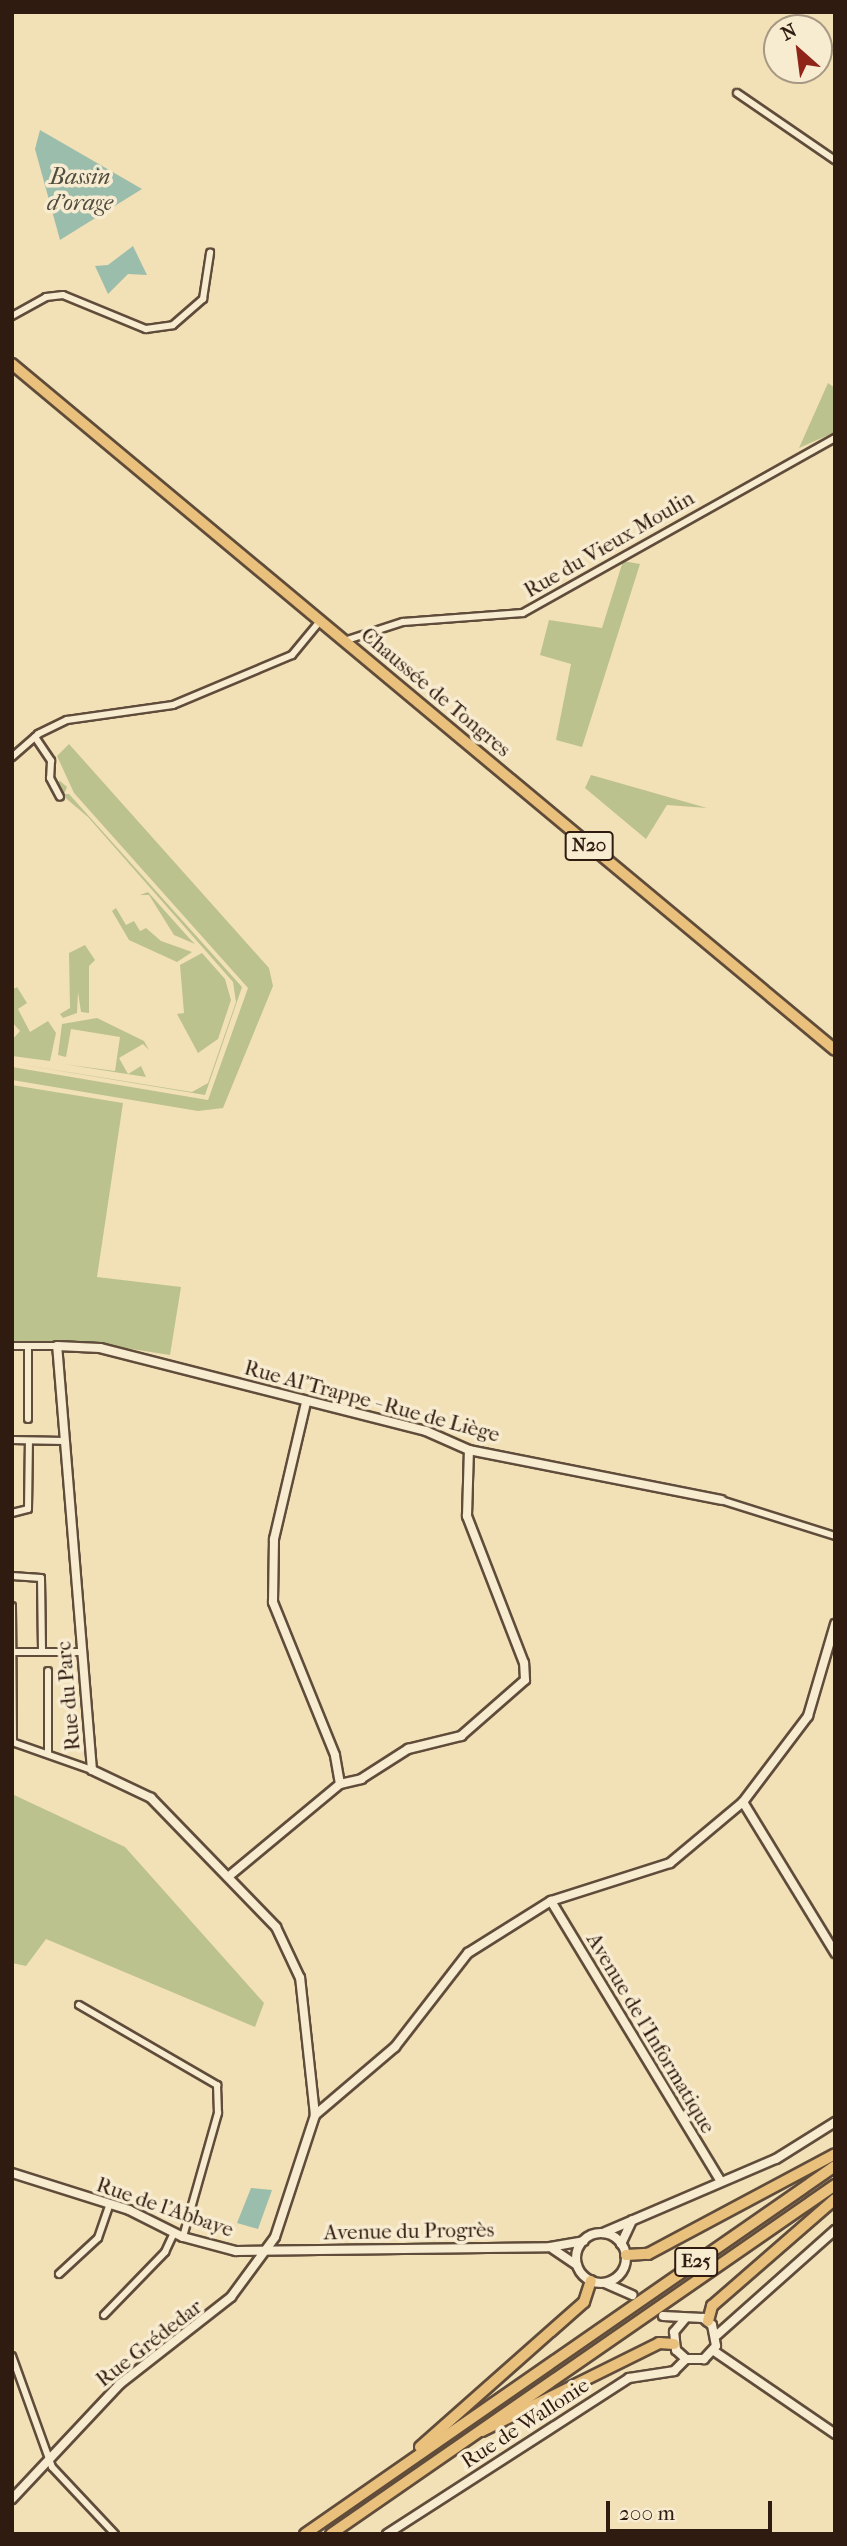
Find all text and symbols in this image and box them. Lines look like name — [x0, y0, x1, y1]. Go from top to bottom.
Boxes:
north arrow — [763, 14, 833, 84]
text: N — [778, 19, 801, 45]
water label: Bassin d'orage — [47, 163, 113, 217]
street label: Rue du Vieux Moulin — [519, 485, 699, 603]
street label: Chaussée de Tongres — [356, 622, 516, 762]
road number: N20 — [564, 831, 614, 862]
street label: Rue Al'Trappe - Rue de Liège — [242, 1355, 502, 1447]
street label: Rue du Parc — [51, 1640, 85, 1752]
street label: Avenue de l'Informatique — [581, 1928, 721, 2138]
street label: Rue de l'Abbaye — [93, 2172, 237, 2242]
street label: Avenue du Progrès — [324, 2217, 494, 2245]
road number: E25 — [673, 2246, 719, 2278]
street label: Rue Grédedar — [91, 2294, 207, 2392]
street label: Rue de Wallonie — [456, 2372, 594, 2474]
scale bar — [609, 2486, 775, 2530]
text: 200 m — [619, 2501, 675, 2525]

